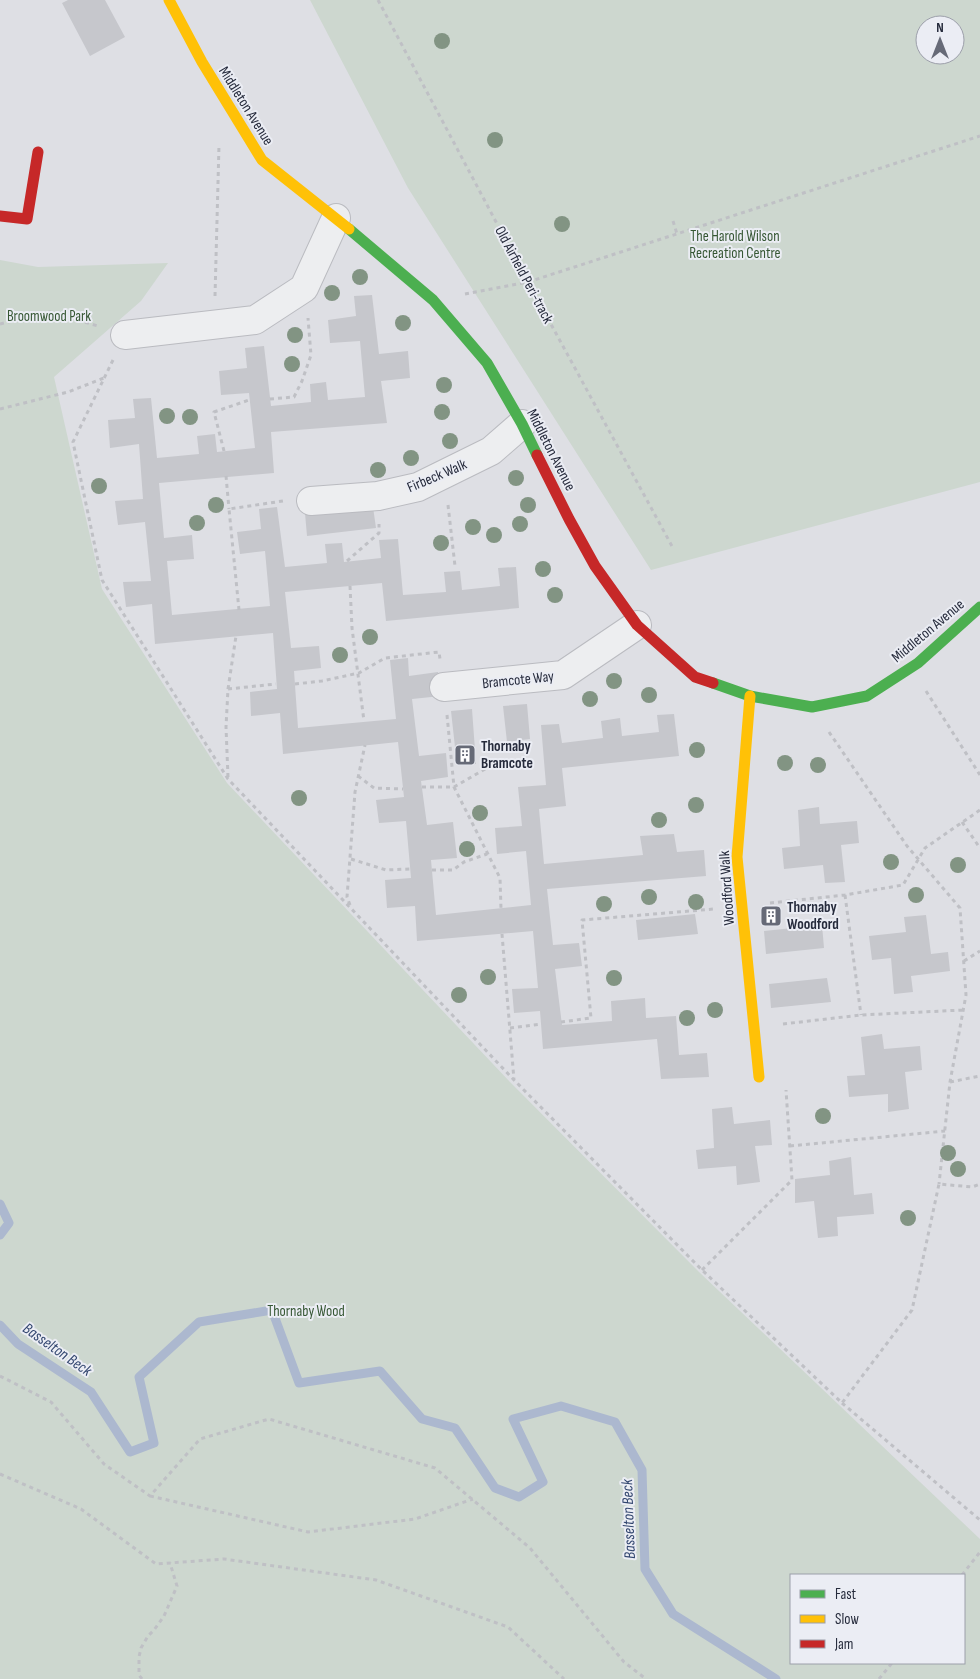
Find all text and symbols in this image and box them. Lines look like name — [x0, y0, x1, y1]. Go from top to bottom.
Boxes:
north arrow — [915, 15, 965, 65]
text: N — [936, 19, 944, 36]
street label: Middleton Avenue — [214, 63, 278, 149]
street label: Old Airfield Peri-track — [490, 223, 558, 327]
park label: The Harold Wilson Recreation Centre — [689, 227, 781, 263]
park label: Broomwood Park — [7, 307, 91, 326]
street label: Middleton Avenue — [522, 406, 580, 494]
street label: Firbeck Walk — [404, 455, 470, 497]
street label: Middleton Avenue — [888, 595, 968, 667]
street label: Bramcote Way — [481, 667, 555, 693]
place label: Thornaby Bramcote — [481, 737, 533, 773]
building icon: Thornaby Bramcote — [453, 743, 477, 767]
street label: Woodford Walk — [715, 850, 739, 926]
place label: Thornaby Woodford — [787, 898, 839, 934]
building icon: Thornaby Woodford — [759, 904, 783, 928]
park label: Thornaby Wood — [267, 1302, 345, 1321]
water label: Basselton Beck — [19, 1319, 96, 1381]
water label: Basselton Beck — [618, 1478, 640, 1559]
legend — [790, 1574, 965, 1664]
text: Fast — [835, 1585, 857, 1604]
text: Slow — [835, 1610, 859, 1629]
text: Jam — [834, 1635, 853, 1654]

